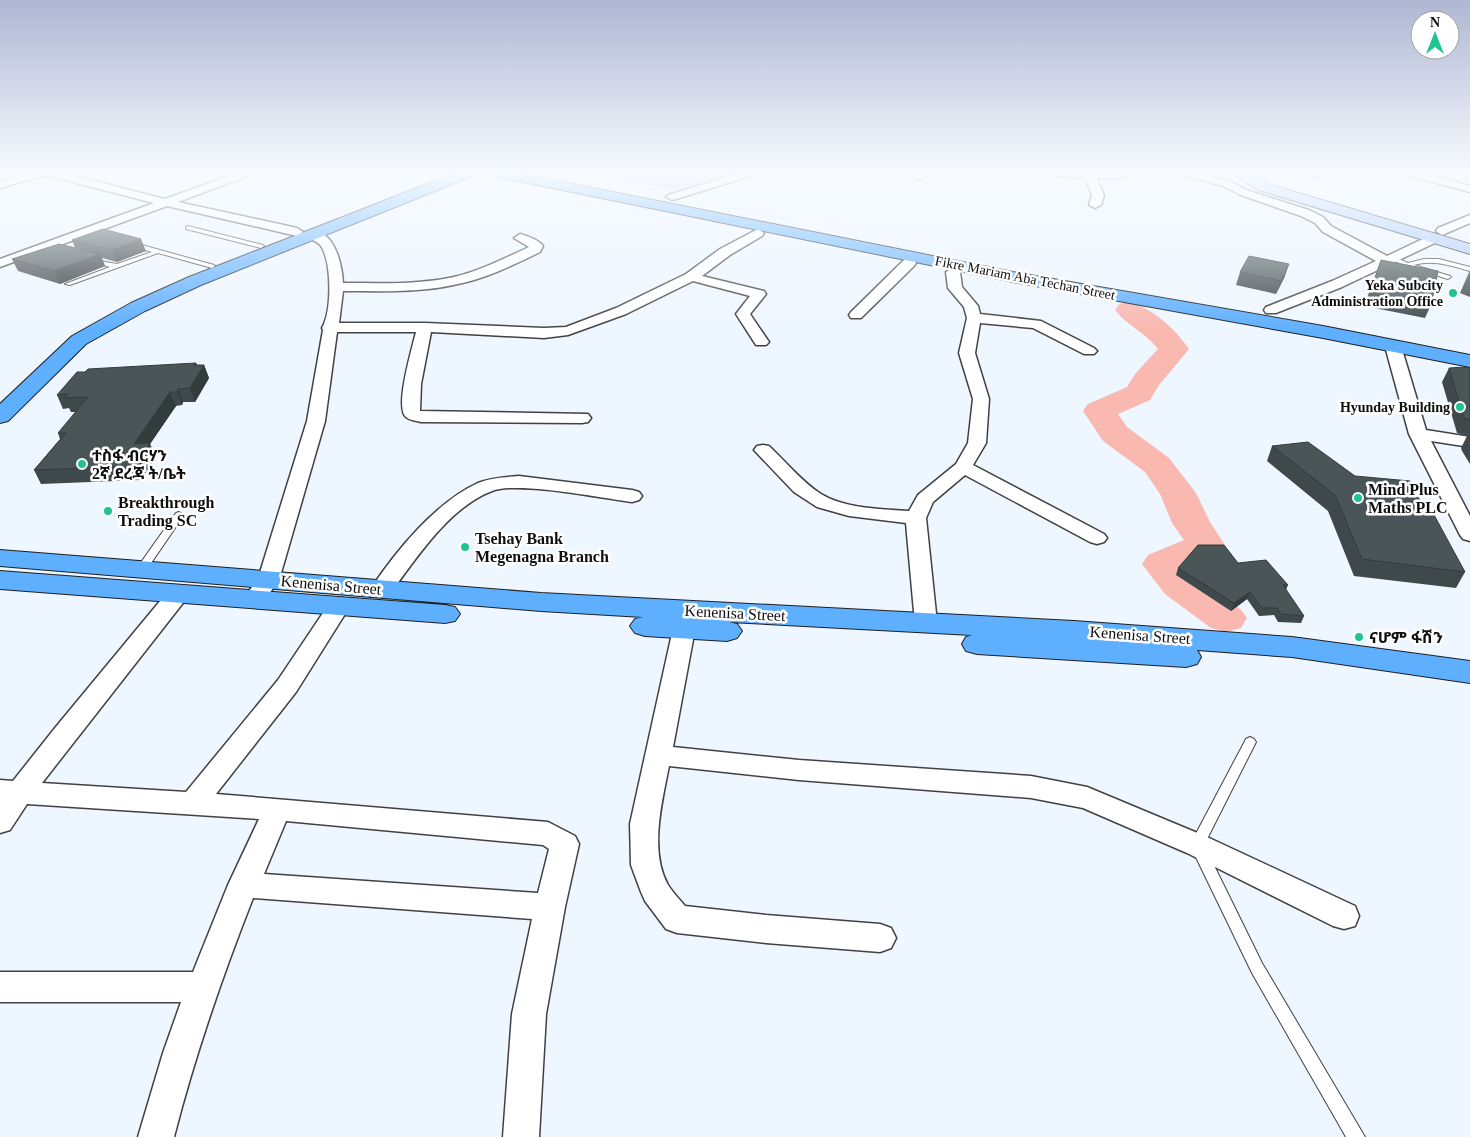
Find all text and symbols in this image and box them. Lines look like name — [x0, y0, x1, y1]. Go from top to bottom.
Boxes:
north arrow — [1410, 10, 1460, 60]
text: N — [1430, 15, 1440, 30]
street label: Fikre Mariam Aba Techan Street — [934, 253, 1116, 303]
place label: Yeka Subcity Administration Office — [1311, 278, 1443, 309]
marker: Yeka Subcity Administration Office — [1447, 287, 1459, 299]
place label: Hyunday Building — [1340, 400, 1450, 415]
marker: Hyunday Building — [1454, 401, 1466, 413]
place label: ተስፋ ብርሃን 2ኛ ደረጃ ት/ቤት — [92, 447, 186, 482]
marker: ተስፋ ብርሃን 2ኛ ደረጃ ት/ቤት — [76, 458, 88, 470]
place label: Mind Plus Maths PLC — [1368, 481, 1448, 516]
marker: Mind Plus Maths PLC — [1352, 492, 1364, 504]
place label: Breakthrough Trading SC — [118, 494, 214, 530]
marker: Breakthrough Trading SC — [102, 505, 114, 517]
place label: Tsehay Bank Megenagna Branch — [475, 530, 609, 566]
marker: Tsehay Bank Megenagna Branch — [459, 541, 471, 553]
street label: Kenenisa Street — [280, 572, 383, 598]
street label: Kenenisa Street — [684, 602, 786, 624]
street label: Kenenisa Street — [1089, 623, 1191, 647]
place label: ናሆም ፋሽን — [1369, 629, 1443, 646]
marker: ናሆም ፋሽን — [1353, 631, 1365, 643]

